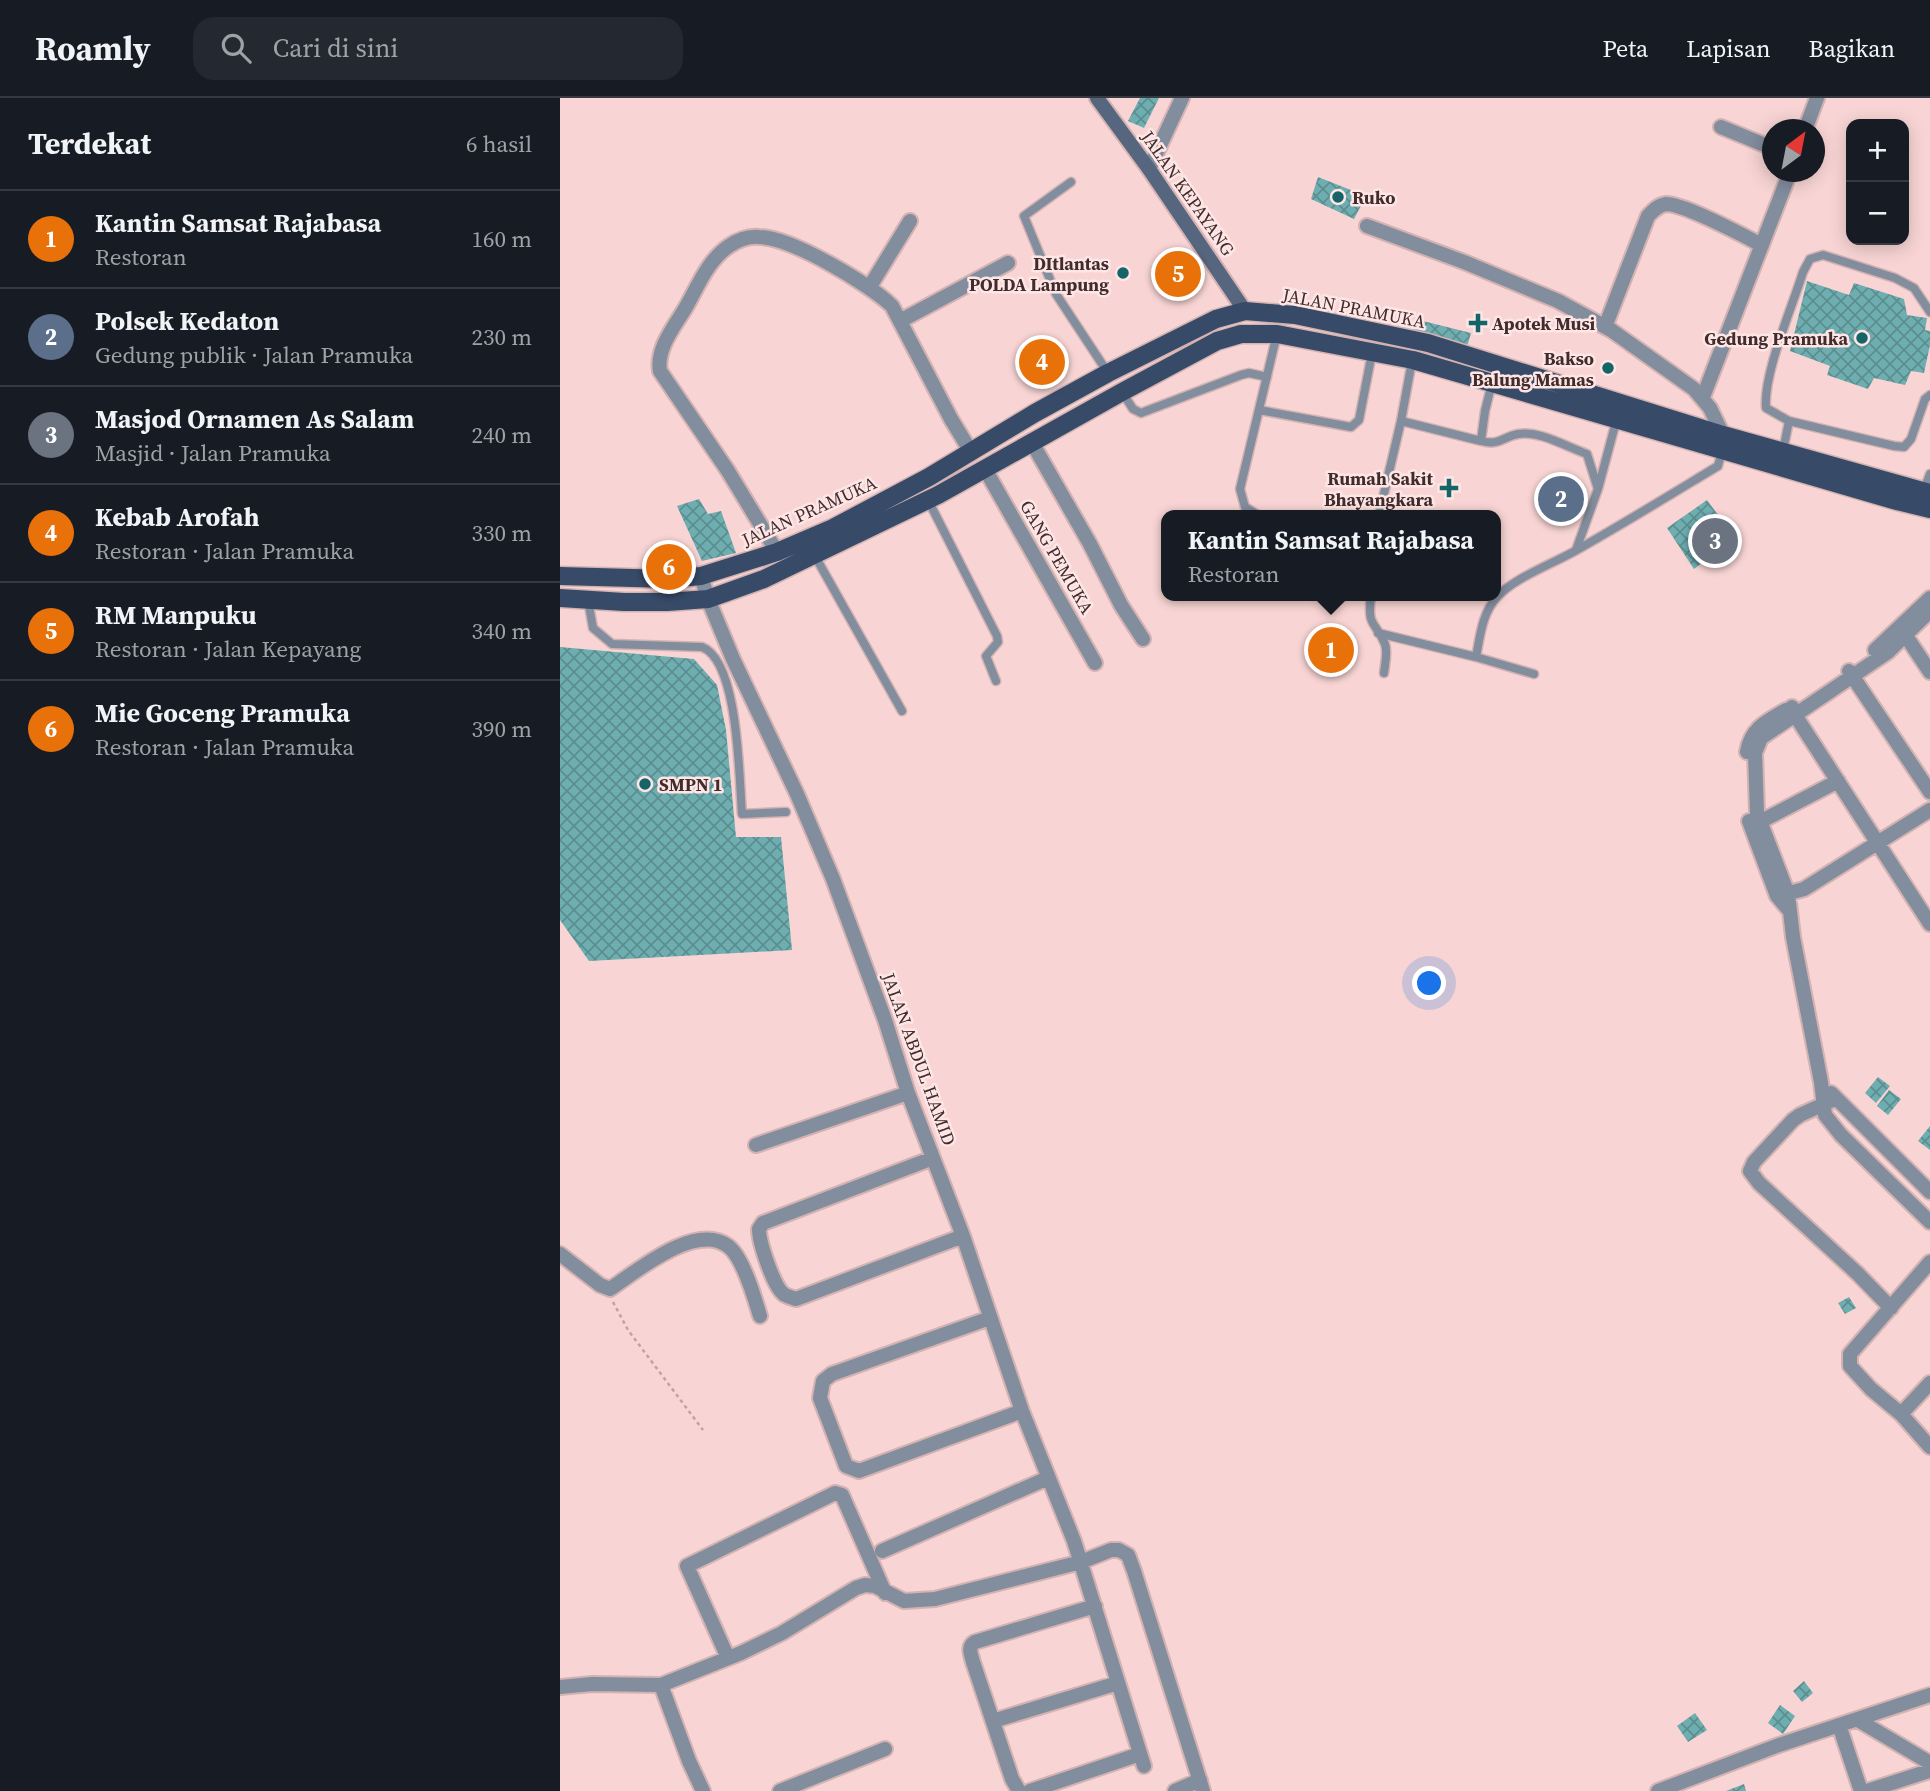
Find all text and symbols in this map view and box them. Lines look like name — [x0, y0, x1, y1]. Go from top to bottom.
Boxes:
search box — [193, 17, 683, 80]
text: Roamly — [35, 26, 151, 71]
icon: search — [217, 29, 255, 67]
text: Cari di sini — [273, 30, 398, 66]
text: Peta — [1602, 32, 1648, 65]
text: Lapisan — [1686, 32, 1771, 65]
text: Bagikan — [1809, 32, 1895, 65]
north arrow — [1762, 119, 1825, 182]
map controls — [1846, 119, 1909, 245]
button: + — [1846, 119, 1909, 182]
text: Terdekat — [28, 123, 151, 164]
street label: JALAN KEPAYANG — [1135, 125, 1240, 260]
text: 6 hasil — [466, 128, 532, 160]
button: − — [1846, 182, 1909, 245]
place label: Ruko — [1352, 185, 1395, 210]
marker: Ruko — [1330, 189, 1346, 205]
text: Kantin Samsat Rajabasa — [95, 205, 381, 241]
text: 1 — [45, 223, 57, 255]
text: 160 m — [471, 223, 532, 255]
text: Restoran — [95, 241, 187, 273]
pin: 5 — [1155, 248, 1201, 300]
place label: DItlantas POLDA Lampung — [969, 251, 1109, 297]
marker: DItlantas POLDA Lampung — [1115, 265, 1131, 281]
street label: JALAN PRAMUKA — [1280, 282, 1428, 334]
text: Polsek Kedaton — [95, 303, 279, 339]
place label: Apotek Musi — [1492, 311, 1596, 336]
marker: Apotek Musi — [1470, 315, 1486, 331]
text: 2 — [45, 321, 57, 353]
text: 230 m — [471, 321, 532, 353]
place label: Gedung Pramuka — [1704, 326, 1848, 351]
marker: Gedung Pramuka — [1854, 330, 1870, 346]
pin: 4 — [1019, 336, 1065, 388]
text: Gedung publik · Jalan Pramuka — [95, 339, 413, 371]
place label: Bakso Balung Mamas — [1472, 346, 1594, 392]
marker: Bakso Balung Mamas — [1600, 360, 1616, 376]
text: Masjod Ornamen As Salam — [95, 401, 414, 437]
text: 3 — [45, 419, 57, 451]
text: 240 m — [471, 419, 532, 451]
text: Masjid · Jalan Pramuka — [95, 437, 331, 469]
place label: Rumah Sakit Bhayangkara — [1324, 466, 1434, 512]
street label: JALAN PRAMUKA — [737, 470, 880, 552]
pin: 2 — [1538, 473, 1584, 525]
marker: Rumah Sakit Bhayangkara — [1439, 478, 1459, 498]
street label: GANG PEMUKA — [1014, 496, 1100, 619]
text: Kebab Arofah — [95, 499, 260, 535]
popup — [1161, 510, 1501, 601]
pin: 3 — [1692, 515, 1738, 567]
text: 4 — [45, 517, 57, 549]
text: 330 m — [471, 517, 532, 549]
text: Kantin Samsat Rajabasa — [1188, 522, 1474, 558]
text: Restoran · Jalan Pramuka — [95, 535, 354, 567]
pin: 6 — [646, 541, 692, 593]
text: Restoran — [1188, 558, 1279, 590]
text: RM Manpuku — [95, 597, 257, 633]
text: 5 — [45, 615, 57, 647]
text: 340 m — [471, 615, 532, 647]
pin: 1 — [1308, 624, 1354, 676]
text: Restoran · Jalan Kepayang — [95, 633, 362, 665]
text: Mie Goceng Pramuka — [95, 695, 350, 731]
text: 6 — [45, 713, 57, 745]
text: 390 m — [471, 713, 532, 745]
text: Restoran · Jalan Pramuka — [95, 731, 354, 763]
place label: SMPN 1 — [659, 772, 722, 797]
marker: SMPN 1 — [637, 776, 653, 792]
your location — [1412, 966, 1446, 1000]
street label: JALAN ABDUL HAMID — [876, 968, 962, 1149]

